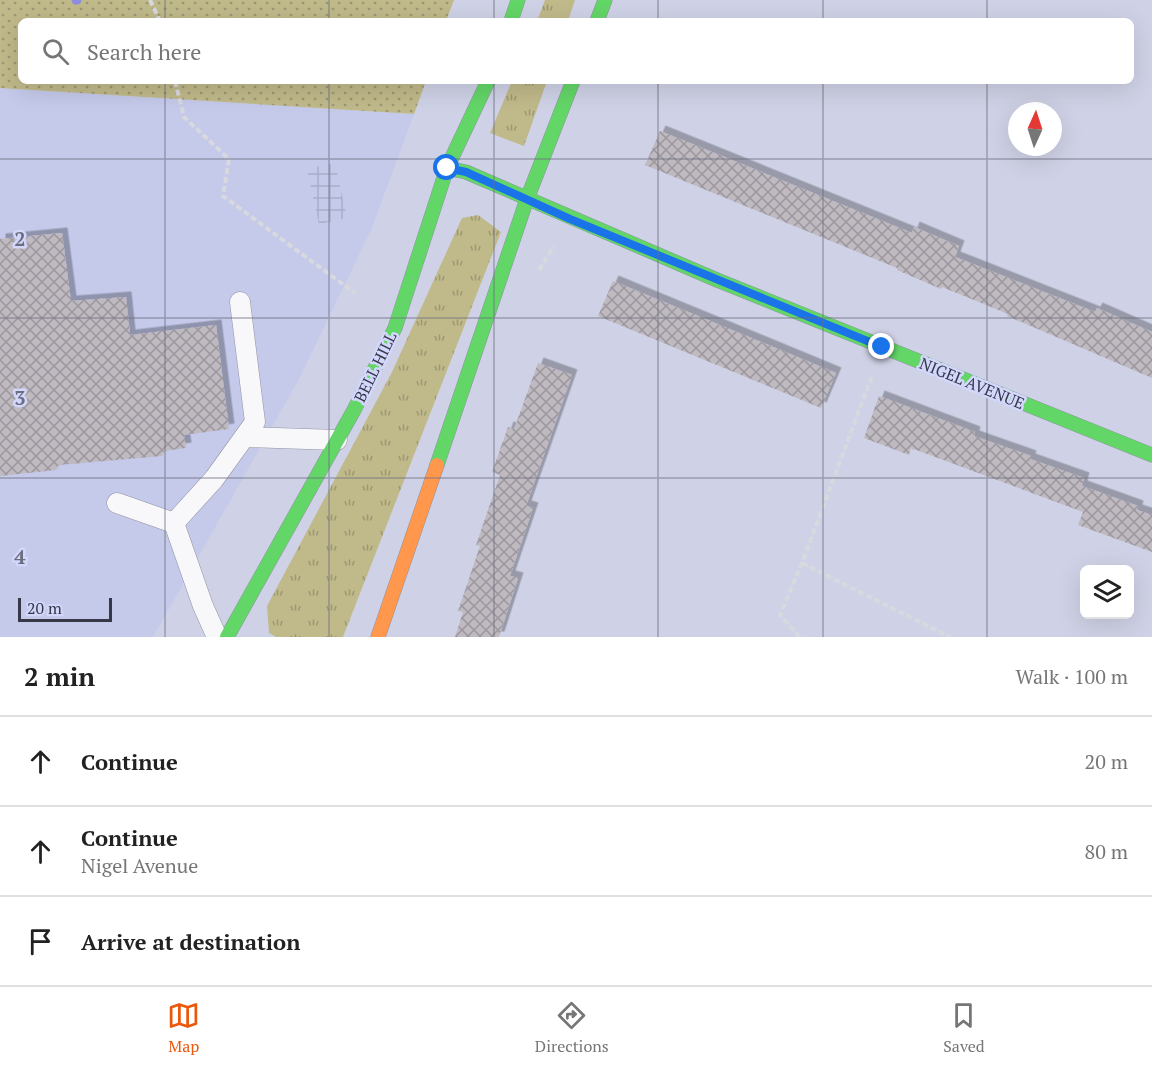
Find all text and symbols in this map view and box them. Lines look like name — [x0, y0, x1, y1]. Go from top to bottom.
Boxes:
search box — [18, 18, 1134, 84]
icon: search — [39, 35, 72, 68]
text: Search here — [87, 37, 201, 66]
north arrow — [1008, 102, 1062, 156]
route start — [433, 154, 459, 180]
text: 2 — [14, 225, 26, 252]
street label: BELL HILL — [349, 328, 402, 406]
route end — [868, 333, 894, 359]
street label: NIGEL AVENUE — [916, 352, 1028, 414]
text: 3 — [14, 384, 26, 411]
text: 4 — [14, 543, 26, 570]
map controls — [1080, 565, 1134, 619]
button: layers — [1080, 565, 1134, 619]
scale bar — [18, 595, 112, 622]
text: 20 m — [27, 597, 62, 619]
text: 2 min — [24, 659, 95, 693]
text: Walk · 100 m — [1016, 663, 1128, 690]
icon: ahead — [24, 745, 57, 778]
text: Continue — [81, 747, 178, 776]
text: 20 m — [1085, 748, 1128, 775]
text: Continue — [81, 823, 178, 852]
icon: ahead — [24, 835, 57, 868]
text: 80 m — [1085, 838, 1128, 865]
text: Nigel Avenue — [81, 852, 198, 879]
icon: arrive — [24, 925, 57, 958]
text: Arrive at destination — [81, 927, 300, 956]
tab: Map — [167, 999, 200, 1057]
tab: Directions — [535, 999, 609, 1057]
tab: Saved — [943, 999, 985, 1057]

